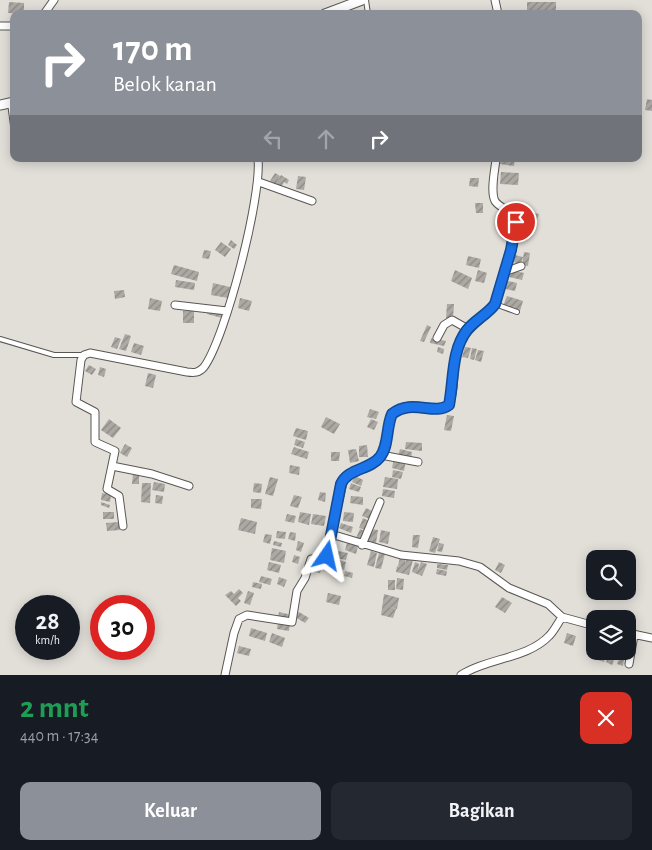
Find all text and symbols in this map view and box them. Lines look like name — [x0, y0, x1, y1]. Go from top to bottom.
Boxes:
icon: right — [30, 30, 95, 95]
text: 170 m — [113, 32, 193, 67]
text: Belok kanan — [113, 73, 217, 95]
icon: left — [259, 125, 287, 153]
icon: ahead — [312, 125, 340, 153]
icon: right — [365, 125, 393, 153]
pin — [495, 201, 537, 243]
icon: arrive — [502, 208, 530, 236]
position arrow — [300, 529, 352, 581]
map controls — [586, 550, 636, 660]
button: search — [586, 550, 636, 600]
speed limit sign: 30 — [90, 595, 155, 660]
text: 28 — [35, 609, 60, 634]
button: layers — [586, 610, 636, 660]
text: km/h — [35, 634, 60, 646]
button: close — [580, 692, 632, 744]
text: 2 mnt — [20, 693, 89, 723]
text: 440 m · 17:34 — [20, 728, 98, 744]
button: Keluar — [20, 782, 321, 840]
button: Bagikan — [331, 782, 632, 840]

